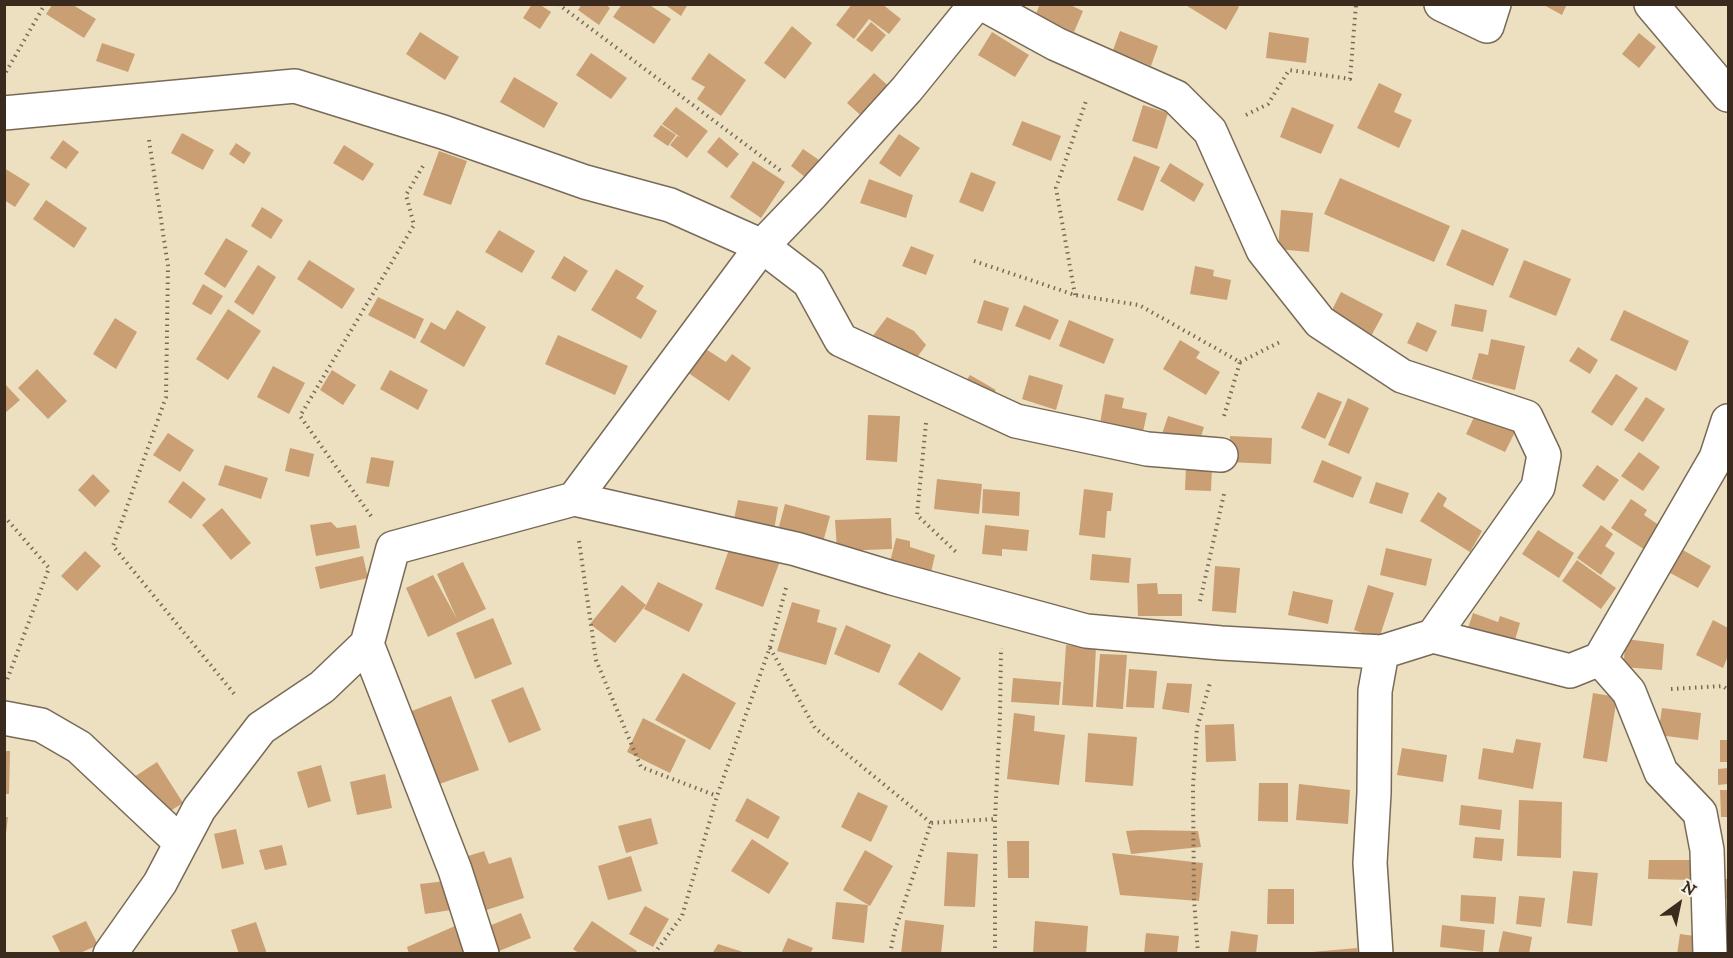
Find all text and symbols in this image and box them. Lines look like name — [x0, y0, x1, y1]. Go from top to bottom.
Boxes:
north arrow — [1649, 874, 1709, 934]
text: N — [1678, 877, 1700, 901]

